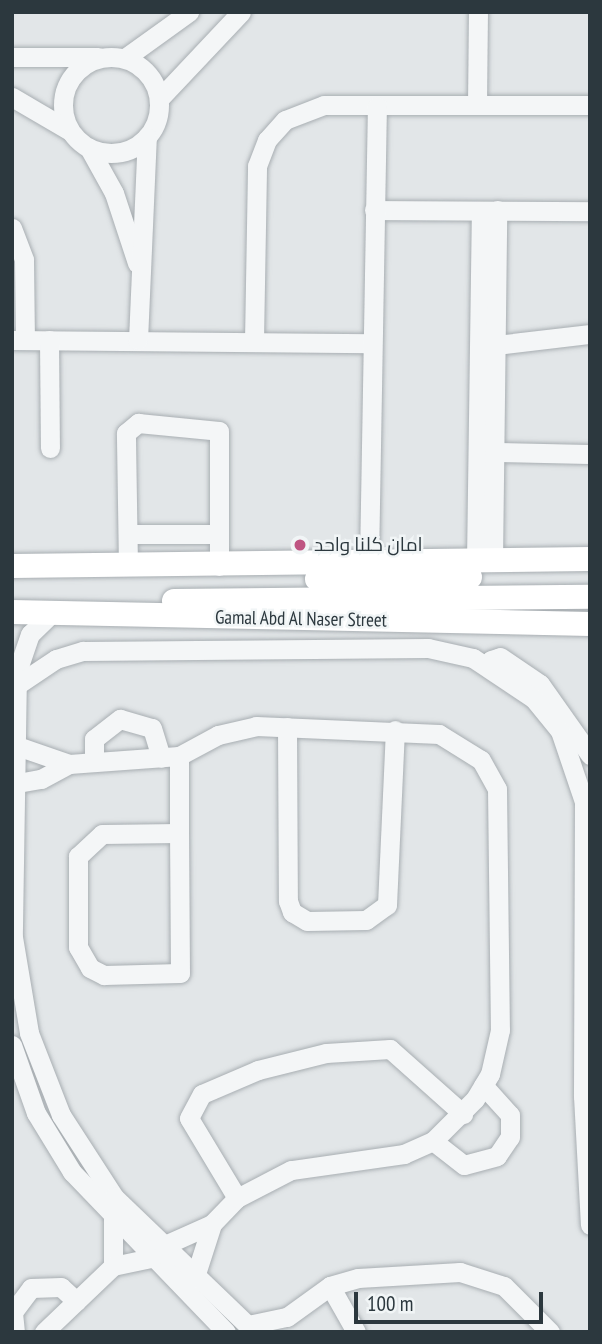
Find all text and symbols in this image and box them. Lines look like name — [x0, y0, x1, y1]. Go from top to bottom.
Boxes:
place label: امان كلنا واحد — [314, 534, 423, 556]
marker: امان كلنا واحد — [292, 537, 308, 553]
street label: Gamal Abd Al Naser Street — [214, 606, 388, 632]
scale bar — [357, 1278, 546, 1322]
text: 100 m — [367, 1290, 413, 1317]

